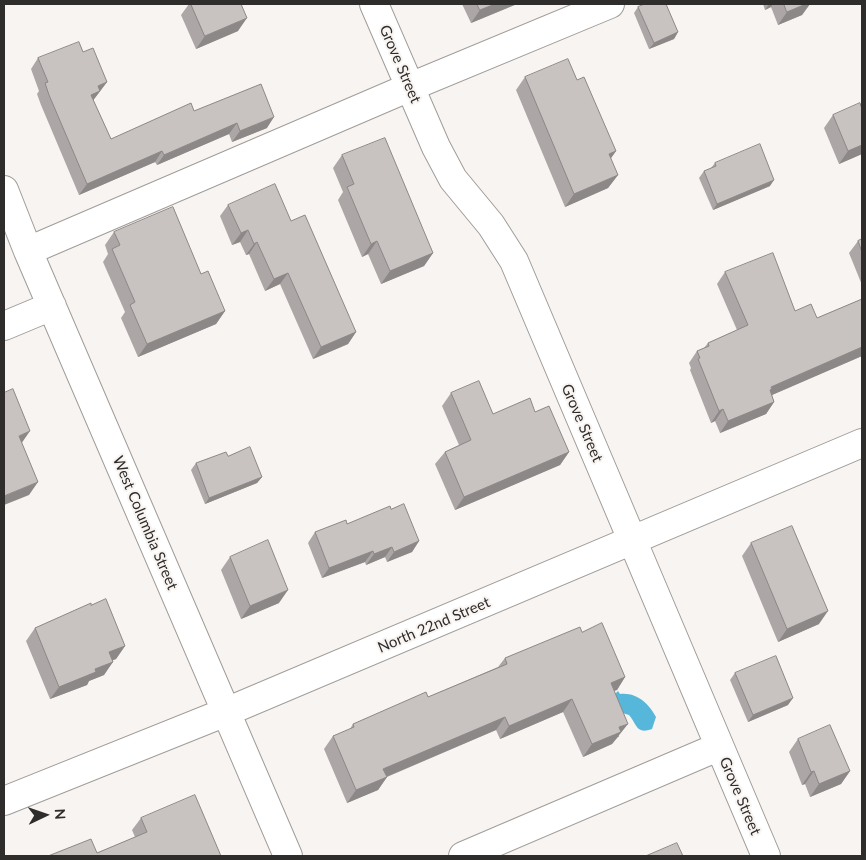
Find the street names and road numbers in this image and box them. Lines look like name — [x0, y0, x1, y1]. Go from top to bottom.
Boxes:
street label: Grove Street — [375, 22, 425, 106]
street label: Grove Street — [557, 381, 607, 465]
street label: West Columbia Street — [109, 453, 181, 593]
street label: North 22nd Street — [375, 593, 493, 657]
street label: Grove Street — [715, 754, 765, 838]

